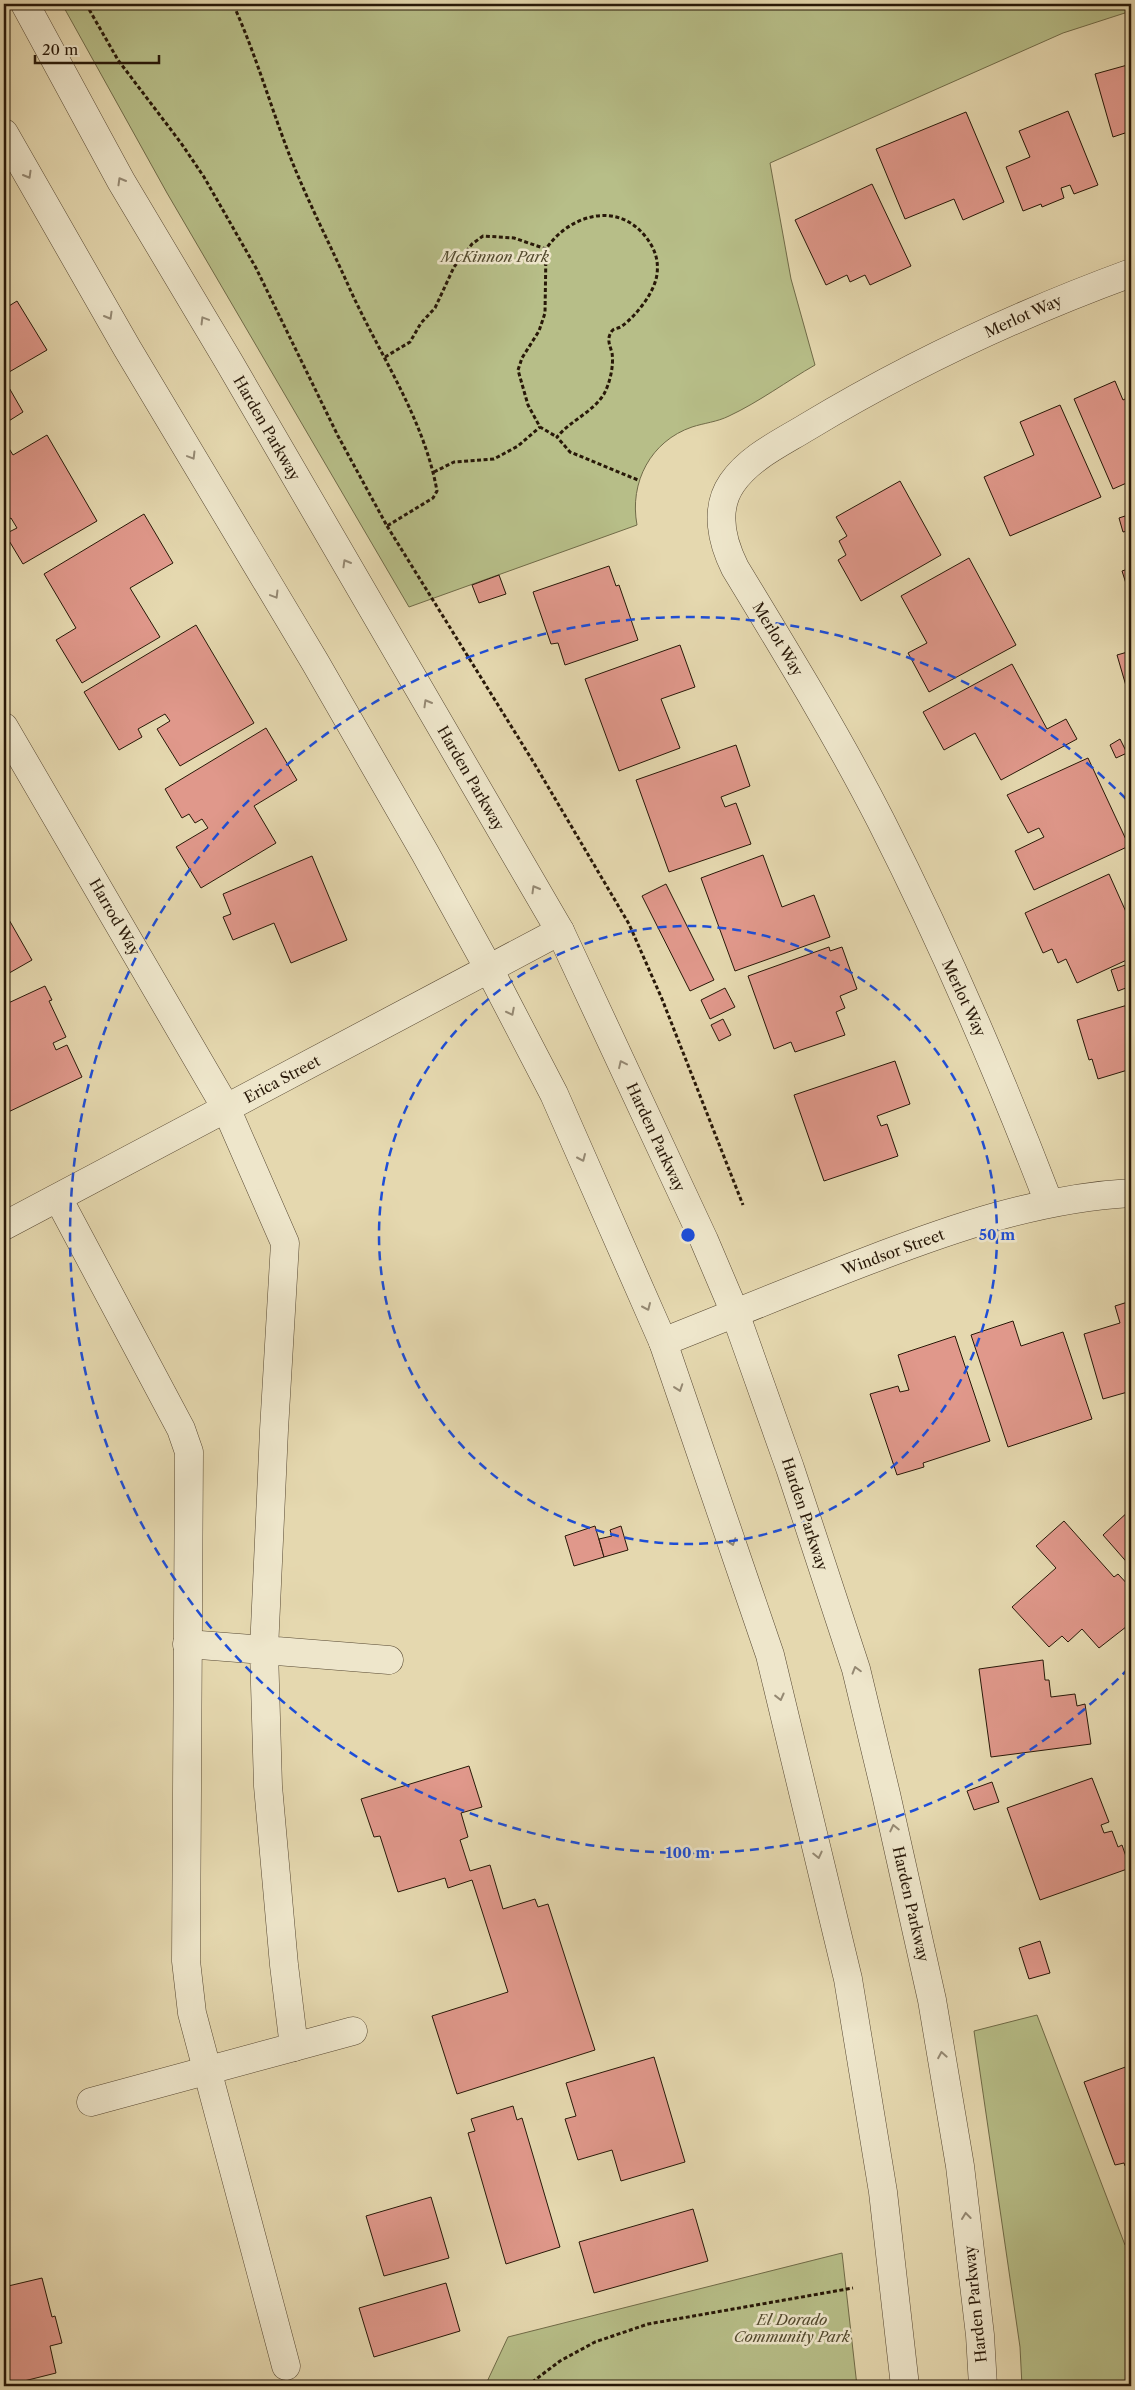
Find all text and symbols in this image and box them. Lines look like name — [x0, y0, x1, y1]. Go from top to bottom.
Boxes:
scale bar — [35, 32, 159, 64]
text: 20 m — [42, 40, 78, 59]
one-way arrow — [22, 170, 32, 179]
one-way arrow — [117, 177, 127, 186]
park label: McKinnon Park — [439, 247, 549, 266]
street label: Merlot Way — [981, 290, 1065, 342]
one-way arrow — [102, 311, 112, 320]
one-way arrow — [201, 317, 211, 326]
street label: Harden Parkway — [229, 372, 305, 484]
one-way arrow — [185, 450, 195, 459]
one-way arrow — [342, 559, 352, 568]
one-way arrow — [268, 590, 278, 599]
street label: Merlot Way — [749, 599, 808, 680]
one-way arrow — [424, 699, 434, 708]
street label: Harden Parkway — [433, 722, 509, 834]
street label: Harrod Way — [85, 875, 145, 959]
one-way arrow — [532, 885, 542, 894]
street label: Merlot Way — [938, 956, 990, 1040]
one-way arrow — [505, 1007, 515, 1016]
street label: Erica Street — [241, 1051, 324, 1107]
one-way arrow — [617, 1060, 628, 1069]
street label: Harden Parkway — [622, 1080, 690, 1195]
one-way arrow — [576, 1153, 586, 1162]
street label: Windsor Street — [838, 1224, 948, 1280]
text: 50 m — [979, 1225, 1015, 1244]
centre of rings — [679, 1226, 697, 1244]
one-way arrow — [641, 1302, 652, 1311]
one-way arrow — [673, 1383, 683, 1392]
street label: Harden Parkway — [778, 1455, 832, 1574]
one-way arrow — [726, 1537, 736, 1545]
one-way arrow — [851, 1666, 861, 1674]
one-way arrow — [774, 1692, 785, 1701]
one-way arrow — [889, 1823, 900, 1832]
text: 100 m — [666, 1843, 710, 1862]
street label: Harden Parkway — [888, 1844, 934, 1964]
one-way arrow — [812, 1850, 823, 1859]
one-way arrow — [937, 2051, 947, 2060]
one-way arrow — [961, 2212, 972, 2220]
street label: Harden Parkway — [959, 2244, 991, 2364]
park label: El Dorado Community Park — [734, 2310, 850, 2346]

